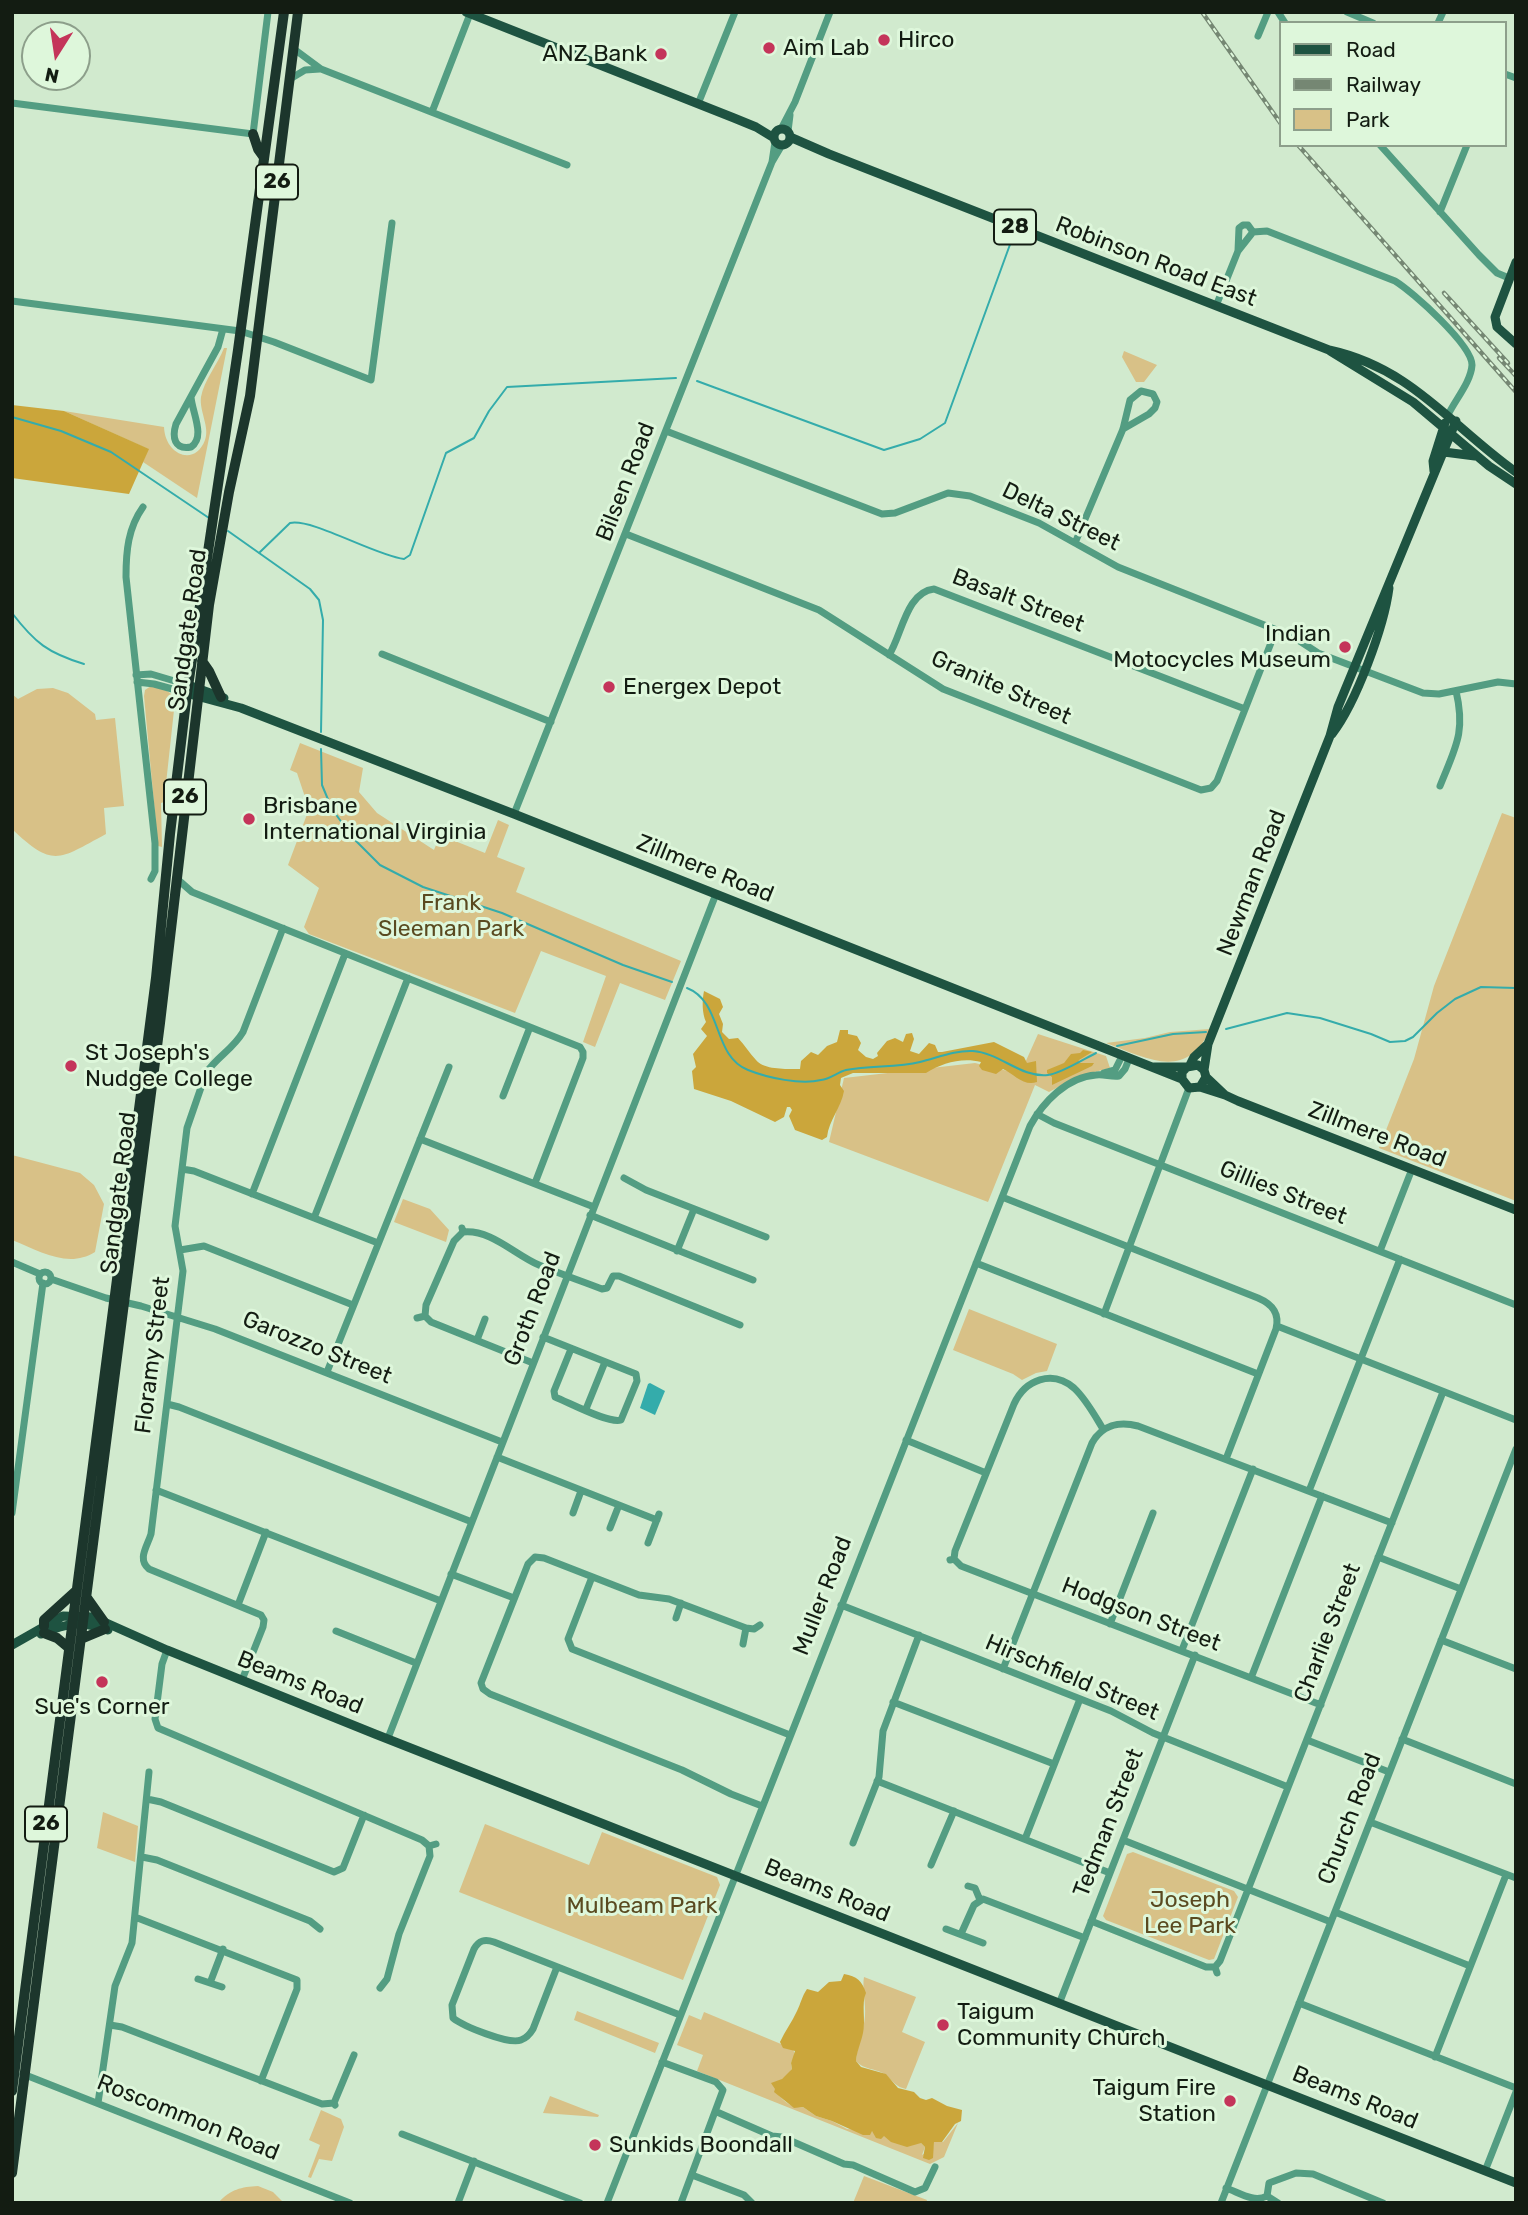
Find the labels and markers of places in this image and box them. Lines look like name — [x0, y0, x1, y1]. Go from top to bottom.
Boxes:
place label: Hirco — [898, 26, 954, 54]
marker: Hirco — [876, 32, 892, 48]
place label: Aim Lab — [783, 34, 869, 62]
place label: ANZ Bank — [542, 40, 647, 68]
marker: Aim Lab — [761, 40, 777, 56]
marker: ANZ Bank — [653, 46, 669, 62]
place label: Indian Motocycles Museum — [1113, 620, 1331, 674]
marker: Indian Motocycles Museum — [1337, 639, 1353, 655]
place label: Energex Depot — [623, 673, 781, 701]
marker: Energex Depot — [601, 679, 617, 695]
place label: Brisbane International Virginia — [263, 792, 486, 846]
marker: Brisbane International Virginia — [241, 811, 257, 827]
place label: St Joseph's Nudgee College — [85, 1039, 253, 1093]
marker: St Joseph's Nudgee College — [63, 1058, 79, 1074]
marker: Sue's Corner — [94, 1674, 110, 1690]
place label: Sue's Corner — [34, 1693, 170, 1721]
place label: Taigum Community Church — [957, 1998, 1165, 2052]
marker: Taigum Community Church — [935, 2017, 951, 2033]
place label: Taigum Fire Station — [1092, 2074, 1216, 2128]
marker: Taigum Fire Station — [1222, 2093, 1238, 2109]
place label: Sunkids Boondall — [609, 2131, 793, 2159]
marker: Sunkids Boondall — [587, 2137, 603, 2153]

